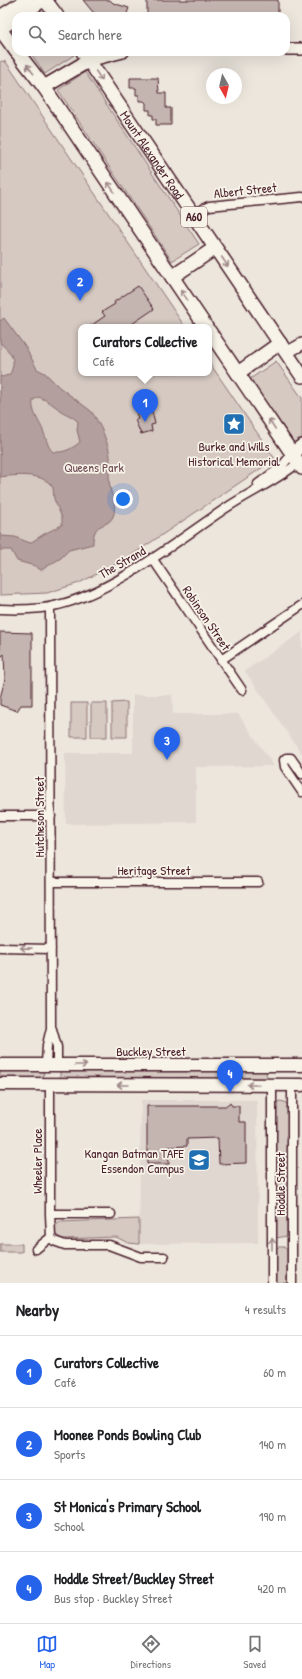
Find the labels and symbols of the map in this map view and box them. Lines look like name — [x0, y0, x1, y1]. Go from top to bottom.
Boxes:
one-way arrow — [26, 64, 34, 75]
north arrow — [206, 68, 242, 104]
one-way arrow — [95, 70, 103, 82]
street label: Mount Alexander Road — [116, 107, 189, 202]
street label: Albert Street — [213, 178, 278, 202]
one-way arrow — [107, 182, 115, 193]
road number: A60 — [181, 207, 207, 227]
one-way arrow — [221, 257, 229, 268]
pin: 2 — [67, 268, 93, 301]
one-way arrow — [180, 290, 188, 301]
pin: 1 — [132, 389, 158, 422]
place icon: Burke and Wills Historical Memorial — [221, 411, 247, 437]
one-way arrow — [268, 419, 276, 430]
place label: Burke and Wills Historical Memorial — [188, 437, 280, 470]
park label: Queens Park — [64, 458, 124, 476]
your location — [113, 489, 133, 509]
street label: The Strand — [95, 541, 149, 583]
street label: Robinson Street — [179, 582, 236, 654]
pin: 3 — [154, 727, 180, 760]
street label: Hutcheson Street — [30, 776, 48, 857]
street label: Heritage Street — [118, 861, 191, 879]
one-way arrow — [20, 944, 33, 952]
street label: Buckley Street — [116, 1042, 186, 1060]
pin: 4 — [217, 1060, 243, 1093]
one-way arrow — [74, 1061, 87, 1069]
one-way arrow — [117, 1081, 130, 1088]
one-way arrow — [247, 1081, 260, 1089]
street label: Wheeler Place — [28, 1128, 46, 1194]
place label: Kangan Batman TAFE Essendon Campus — [84, 1144, 184, 1177]
school or university icon: Kangan Batman TAFE Essendon Campus — [186, 1147, 212, 1173]
street label: Hoddle Street — [271, 1152, 289, 1216]
one-way arrow — [268, 1238, 276, 1251]

